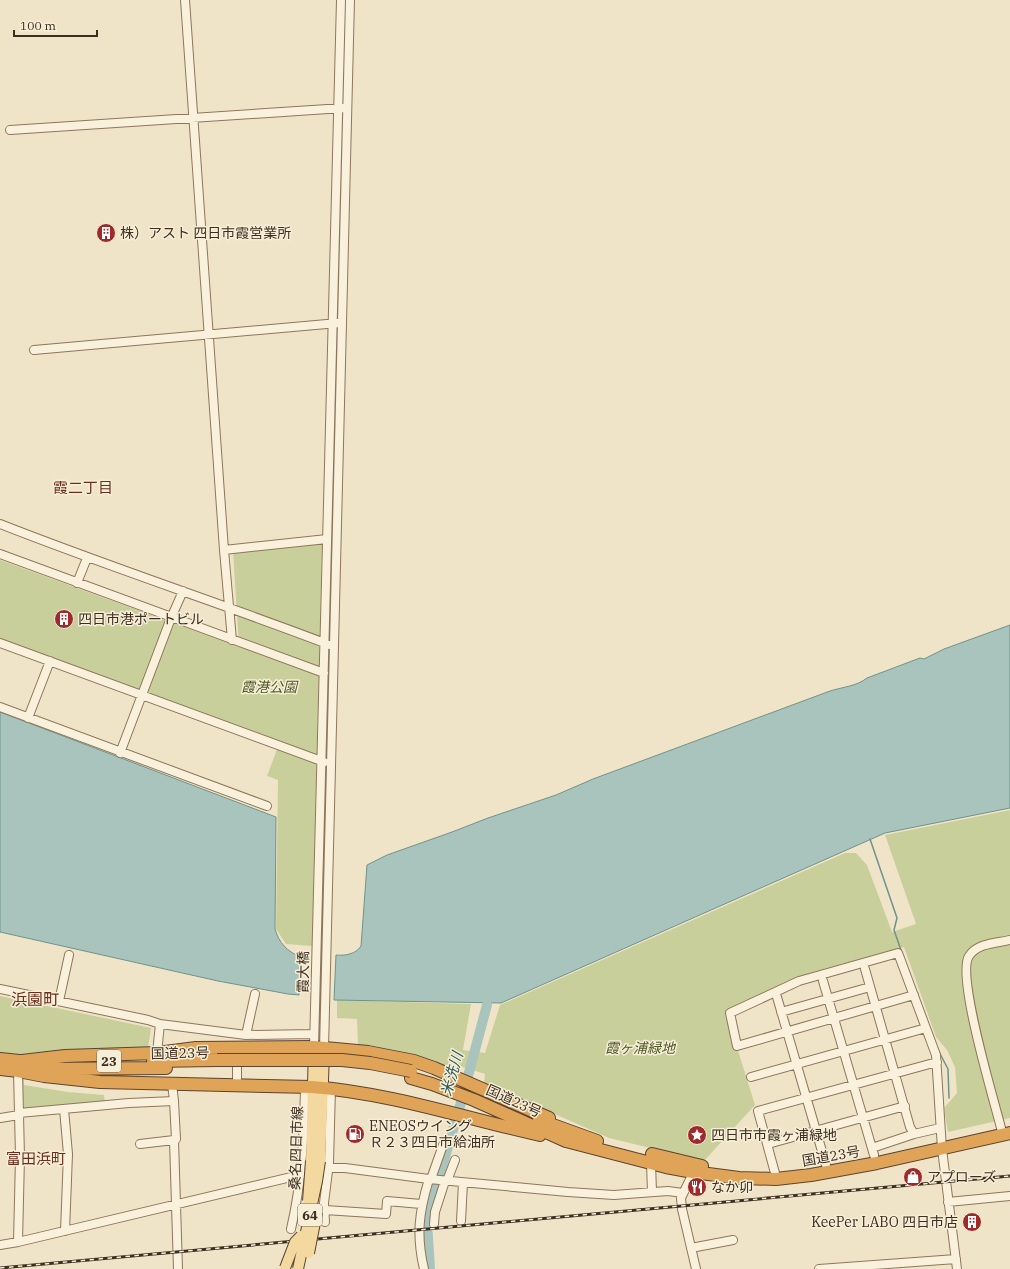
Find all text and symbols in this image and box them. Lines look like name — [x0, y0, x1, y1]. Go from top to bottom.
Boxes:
scale bar — [14, 12, 97, 38]
text: 100 m — [20, 18, 56, 33]
building icon: 株）アスト 四日市霞営業所 — [95, 222, 117, 244]
place label: 株）アスト 四日市霞営業所 — [120, 224, 291, 242]
district label: 霞二丁目 — [53, 478, 113, 497]
building icon: 四日市港ポートビル — [53, 608, 75, 630]
place label: 四日市港ポートビル — [78, 610, 204, 628]
park label: 霞港公園 — [241, 678, 299, 696]
street label: 霞大橋 — [294, 951, 312, 993]
district label: 浜園町 — [11, 989, 59, 1009]
park label: 霞ヶ浦緑地 — [605, 1039, 677, 1057]
street label: 国道23号 — [150, 1043, 210, 1063]
water label: 米洗川 — [436, 1048, 467, 1098]
road number: 23 — [97, 1050, 121, 1072]
street label: 国道23号 — [483, 1081, 545, 1121]
street label: 桑名四日市線 — [286, 1106, 306, 1190]
place label: ENEOSウイング Ｒ２３四日市給油所 — [369, 1117, 495, 1151]
fuel station icon: ENEOSウイング Ｒ２３四日市給油所 — [344, 1123, 366, 1145]
place icon: 四日市市霞ヶ浦緑地 — [686, 1124, 708, 1146]
place label: 四日市市霞ヶ浦緑地 — [711, 1126, 837, 1144]
street label: 国道23号 — [800, 1142, 862, 1170]
district label: 富田浜町 — [6, 1149, 66, 1168]
shop icon: アプローズ — [902, 1166, 924, 1188]
place label: アプローズ — [927, 1168, 996, 1186]
restaurant icon: なか卯 — [686, 1176, 708, 1198]
place label: なか卯 — [711, 1178, 753, 1196]
road number: 64 — [298, 1204, 322, 1226]
building icon: KeePer LABO 四日市店 — [961, 1211, 983, 1233]
place label: KeePer LABO 四日市店 — [811, 1213, 958, 1231]

